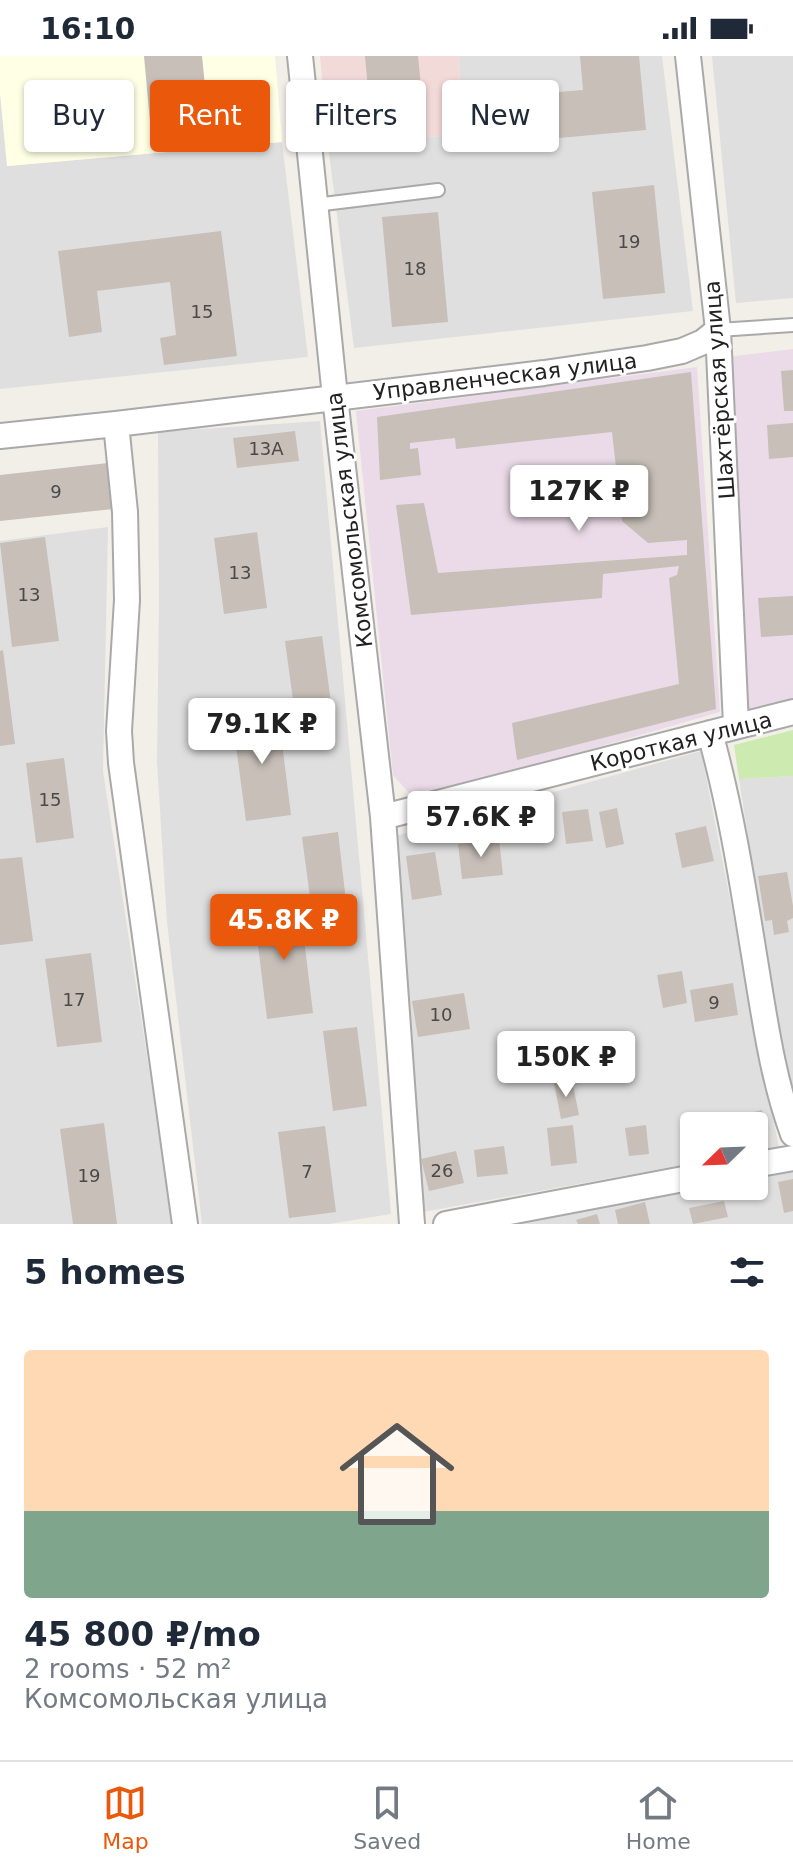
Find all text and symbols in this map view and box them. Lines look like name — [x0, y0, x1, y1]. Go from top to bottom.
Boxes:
text: 16:10 — [40, 11, 136, 46]
chip: Buy — [24, 80, 134, 152]
chip: Rent — [150, 80, 270, 152]
chip: Filters — [286, 80, 426, 152]
chip: New — [442, 80, 559, 152]
house number: 19 — [618, 231, 640, 252]
house number: 18 — [404, 258, 426, 279]
street label: Шахтёрская улица — [699, 280, 740, 500]
house number: 15 — [191, 301, 213, 322]
street label: Управленческая улица — [372, 348, 638, 405]
street label: Комсомольская улица — [321, 391, 378, 649]
house number: 13А — [248, 438, 284, 459]
pin: 127K ₽ — [514, 465, 644, 533]
text: 127K ₽ — [528, 476, 630, 506]
house number: 9 — [50, 481, 62, 502]
house number: 13 — [229, 562, 251, 583]
house number: 13 — [18, 584, 40, 605]
pin: 79.1K ₽ — [188, 698, 336, 766]
street label: Короткая улица — [588, 707, 774, 776]
text: 79.1K ₽ — [206, 709, 318, 739]
house number: 15 — [39, 789, 61, 810]
pin: 57.6K ₽ — [407, 791, 555, 859]
text: 57.6K ₽ — [425, 802, 537, 832]
pin: 45.8K ₽ — [210, 894, 358, 962]
text: 45.8K ₽ — [228, 905, 340, 935]
house number: 17 — [63, 989, 85, 1010]
house number: 9 — [708, 992, 720, 1013]
house number: 10 — [430, 1004, 452, 1025]
pin: 150K ₽ — [501, 1031, 631, 1099]
text: 150K ₽ — [515, 1042, 617, 1072]
north arrow — [680, 1112, 768, 1200]
map controls — [680, 1112, 768, 1200]
house number: 26 — [431, 1160, 453, 1181]
house number: 7 — [301, 1161, 313, 1182]
house number: 19 — [78, 1165, 100, 1186]
icon: filters — [725, 1250, 769, 1294]
text: 5 homes — [24, 1252, 186, 1292]
icon: home — [325, 1402, 469, 1546]
text: 45 800 ₽/mo — [24, 1614, 261, 1654]
text: 2 rooms · 52 m² — [24, 1654, 232, 1684]
text: Комсомольская улица — [24, 1684, 328, 1714]
tab: Map — [102, 1781, 149, 1854]
tab: Saved — [353, 1781, 421, 1854]
tab: Home — [626, 1781, 691, 1854]

